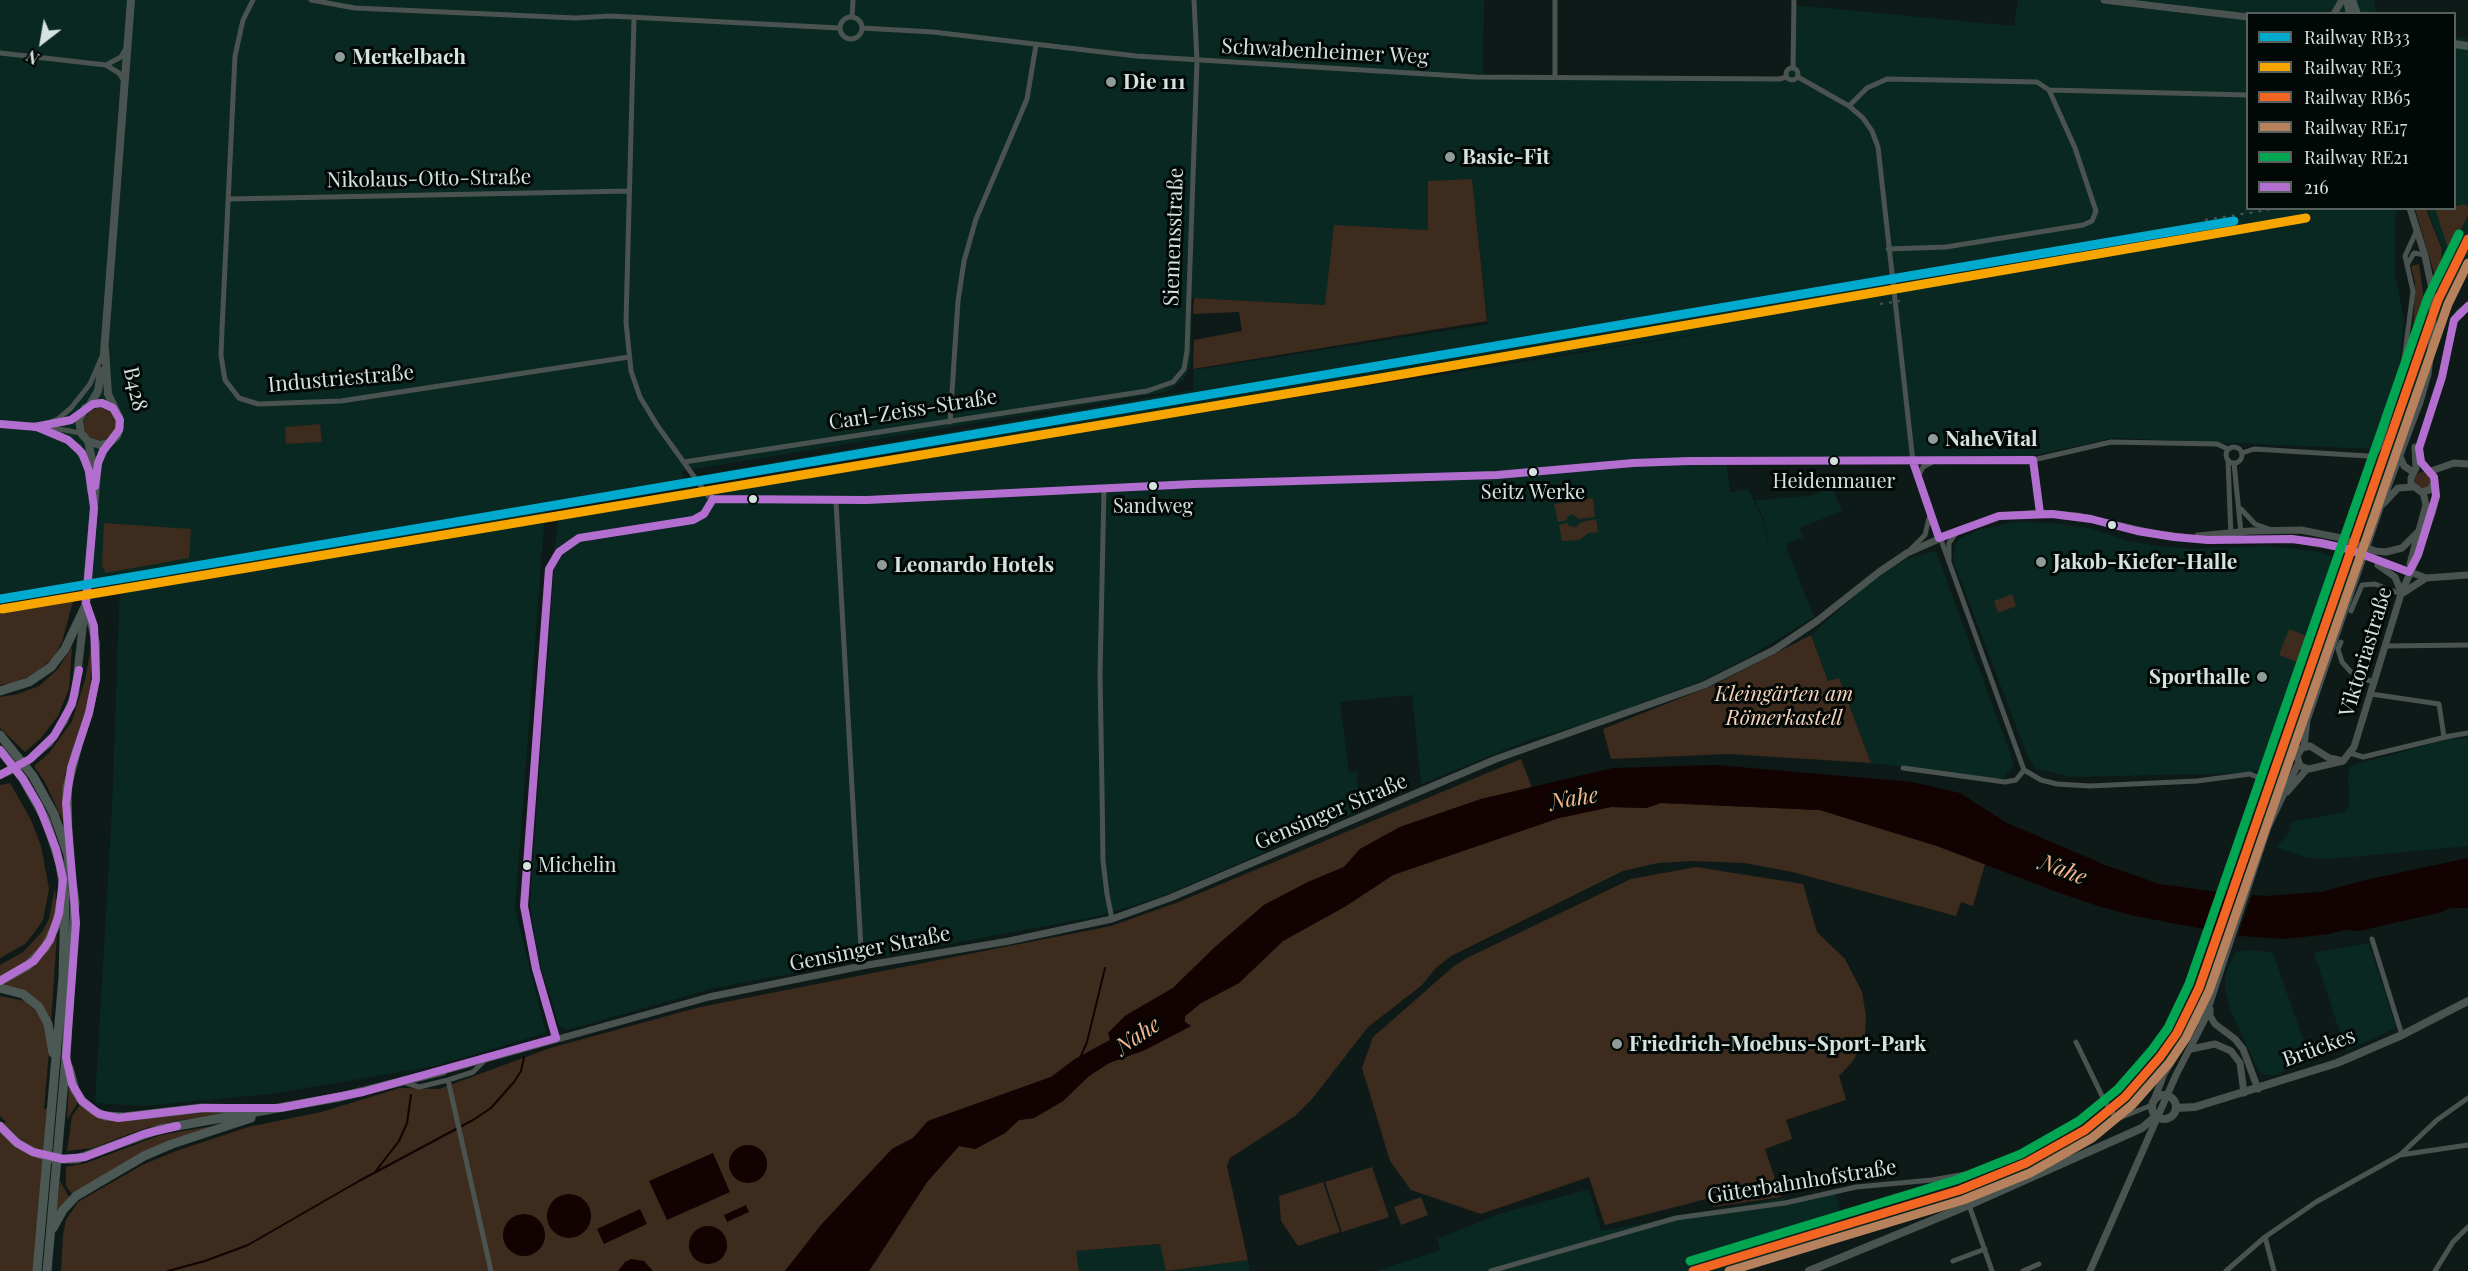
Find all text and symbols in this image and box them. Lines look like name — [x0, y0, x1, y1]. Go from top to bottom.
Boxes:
north arrow — [12, 12, 72, 72]
legend — [2246, 12, 2456, 210]
text: Railway RB33 — [2304, 25, 2410, 49]
street label: Schwabenheimer Weg — [1221, 34, 1429, 70]
place label: Merkelbach — [352, 44, 466, 70]
text: N — [22, 46, 43, 70]
marker: Merkelbach — [333, 50, 347, 64]
text: Railway RE3 — [2304, 55, 2402, 79]
place label: Die 111 — [1123, 69, 1186, 95]
marker: Die 111 — [1104, 75, 1118, 89]
text: Railway RB65 — [2304, 85, 2410, 109]
text: Railway RE17 — [2304, 115, 2407, 139]
place label: Basic-Fit — [1462, 144, 1550, 170]
text: Railway RE21 — [2304, 145, 2409, 169]
marker: Basic-Fit — [1443, 150, 1457, 164]
street label: Nikolaus-Otto-Straße — [327, 165, 531, 193]
street label: Siemensstraße — [1159, 167, 1189, 307]
text: 216 — [2304, 175, 2329, 199]
street label: Industriestraße — [267, 360, 415, 398]
street label: B428 — [118, 365, 152, 413]
street label: Carl-Zeiss-Straße — [827, 384, 999, 436]
place label: NaheVital — [1945, 426, 2038, 452]
marker: NaheVital — [1926, 432, 1940, 446]
marker: Heidenmauer — [1828, 455, 1840, 467]
marker: Seitz Werke — [1527, 466, 1539, 478]
place label: Heidenmauer — [1773, 470, 1895, 494]
marker: Sandweg — [1147, 480, 1159, 492]
place label: Seitz Werke — [1481, 481, 1585, 505]
unlabelled marker — [747, 493, 759, 505]
place label: Sandweg — [1113, 495, 1193, 519]
unlabelled marker — [2106, 519, 2118, 531]
place label: Jakob-Kiefer-Halle — [2053, 549, 2237, 575]
place label: Leonardo Hotels — [894, 552, 1054, 578]
marker: Jakob-Kiefer-Halle — [2034, 555, 2048, 569]
marker: Leonardo Hotels — [875, 558, 889, 572]
street label: Viktoriastraße — [2334, 584, 2398, 720]
place label: Sporthalle — [2149, 664, 2250, 690]
marker: Sporthalle — [2255, 670, 2269, 684]
park label: Kleingärten am Römerkastell — [1715, 681, 1853, 731]
street label: Gensinger Straße — [1251, 768, 1411, 856]
water label: Nahe — [1548, 782, 1600, 816]
water label: Nahe — [2036, 849, 2090, 891]
place label: Michelin — [538, 854, 616, 878]
marker: Michelin — [521, 860, 533, 872]
street label: Gensinger Straße — [787, 921, 953, 977]
water label: Nahe — [1111, 1012, 1165, 1060]
street label: Brückes — [2279, 1023, 2359, 1073]
place label: Friedrich-Moebus-Sport-Park — [1629, 1031, 1926, 1057]
marker: Friedrich-Moebus-Sport-Park — [1610, 1037, 1624, 1051]
street label: Güterbahnhofstraße — [1705, 1155, 1899, 1209]

